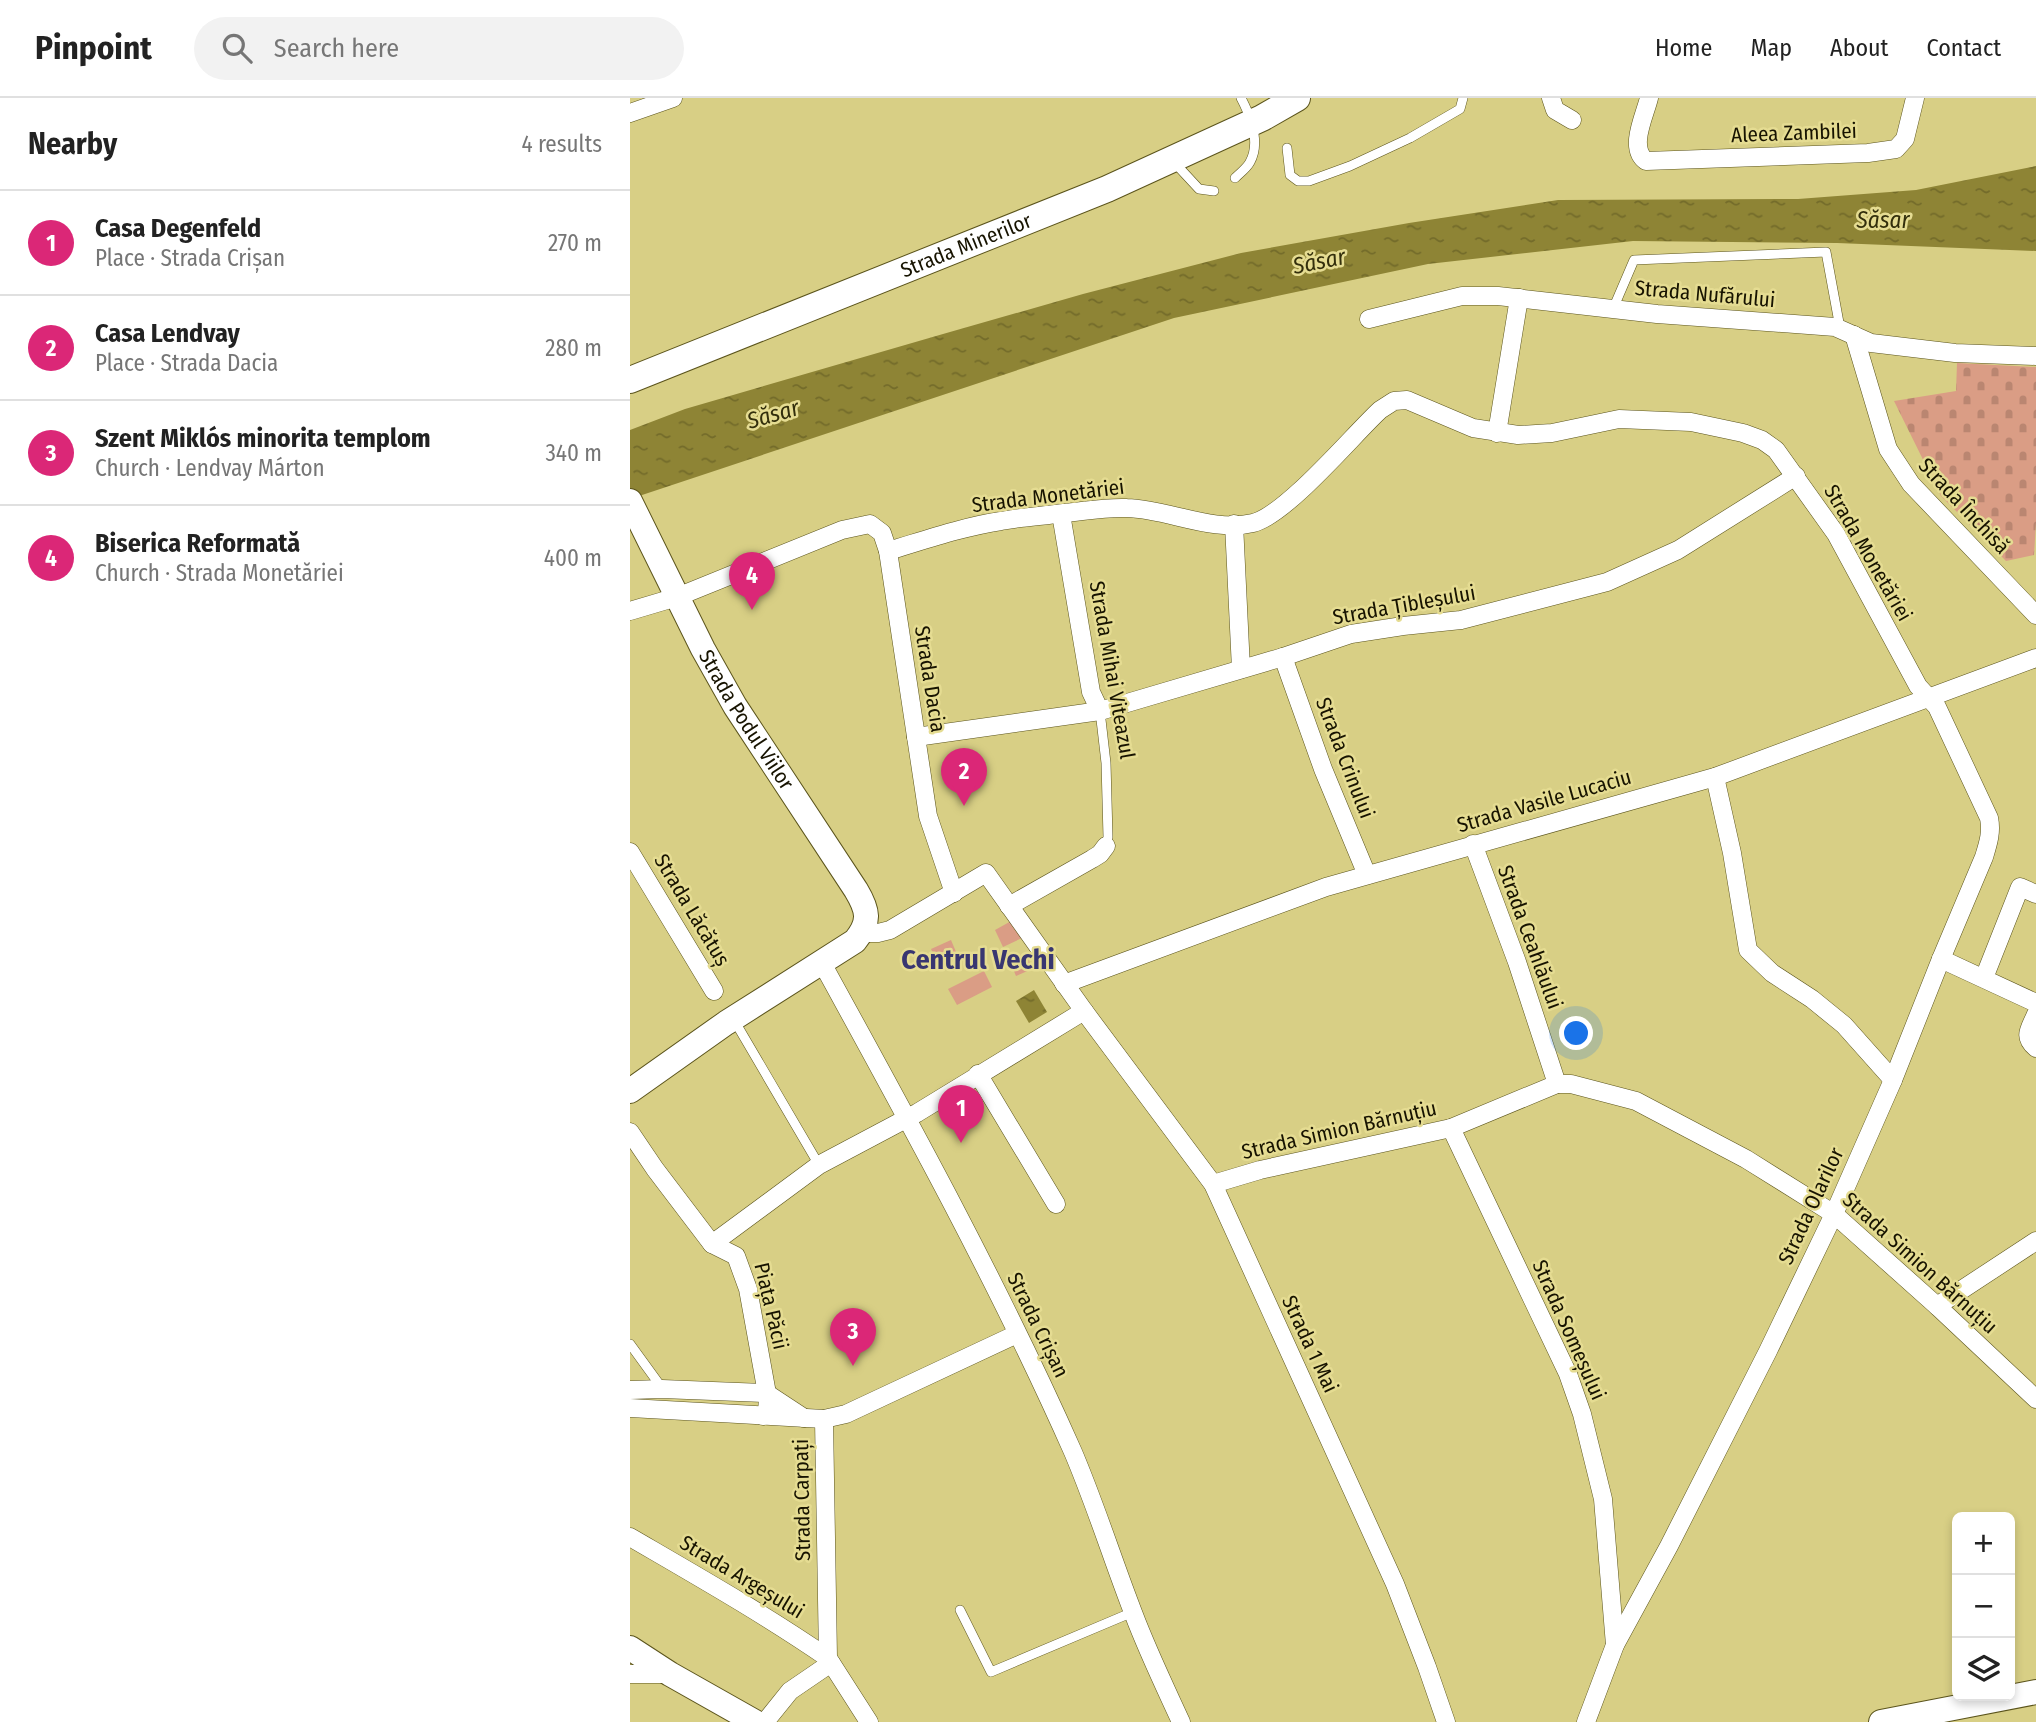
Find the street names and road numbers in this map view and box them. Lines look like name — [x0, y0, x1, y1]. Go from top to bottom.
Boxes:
street label: Aleea Zambilei — [1731, 118, 1857, 148]
street label: Strada Minerilor — [897, 207, 1036, 283]
street label: Strada Nufărului — [1634, 275, 1776, 313]
street label: Strada Închisă — [1913, 453, 2015, 559]
street label: Strada Monetăriei — [970, 474, 1126, 518]
street label: Strada Monetăriei — [1818, 480, 1918, 626]
street label: Strada Mihai Viteazul — [1084, 579, 1141, 761]
street label: Strada Țibleșului — [1331, 580, 1477, 630]
street label: Strada Dacia — [909, 624, 951, 734]
street label: Strada Podul Viilor — [693, 645, 800, 795]
street label: Strada Crinului — [1310, 694, 1380, 822]
street label: Strada Vasile Lucaciu — [1454, 764, 1634, 838]
street label: Strada Lăcătuș — [648, 849, 736, 971]
street label: Strada Ceahlăului — [1492, 862, 1568, 1012]
street label: Strada Simion Bărnuțiu — [1239, 1095, 1439, 1165]
street label: Strada Olarilor — [1773, 1143, 1850, 1269]
street label: Strada Simion Bărnuțiu — [1837, 1187, 2003, 1339]
street label: Strada Someșului — [1527, 1256, 1611, 1404]
street label: Piața Păcii — [748, 1260, 794, 1352]
street label: Strada Crișan — [1001, 1268, 1075, 1382]
street label: Strada 1 Mai — [1276, 1291, 1344, 1397]
street label: Strada Carpați — [788, 1439, 816, 1561]
street label: Strada Argeșului — [675, 1530, 809, 1624]

